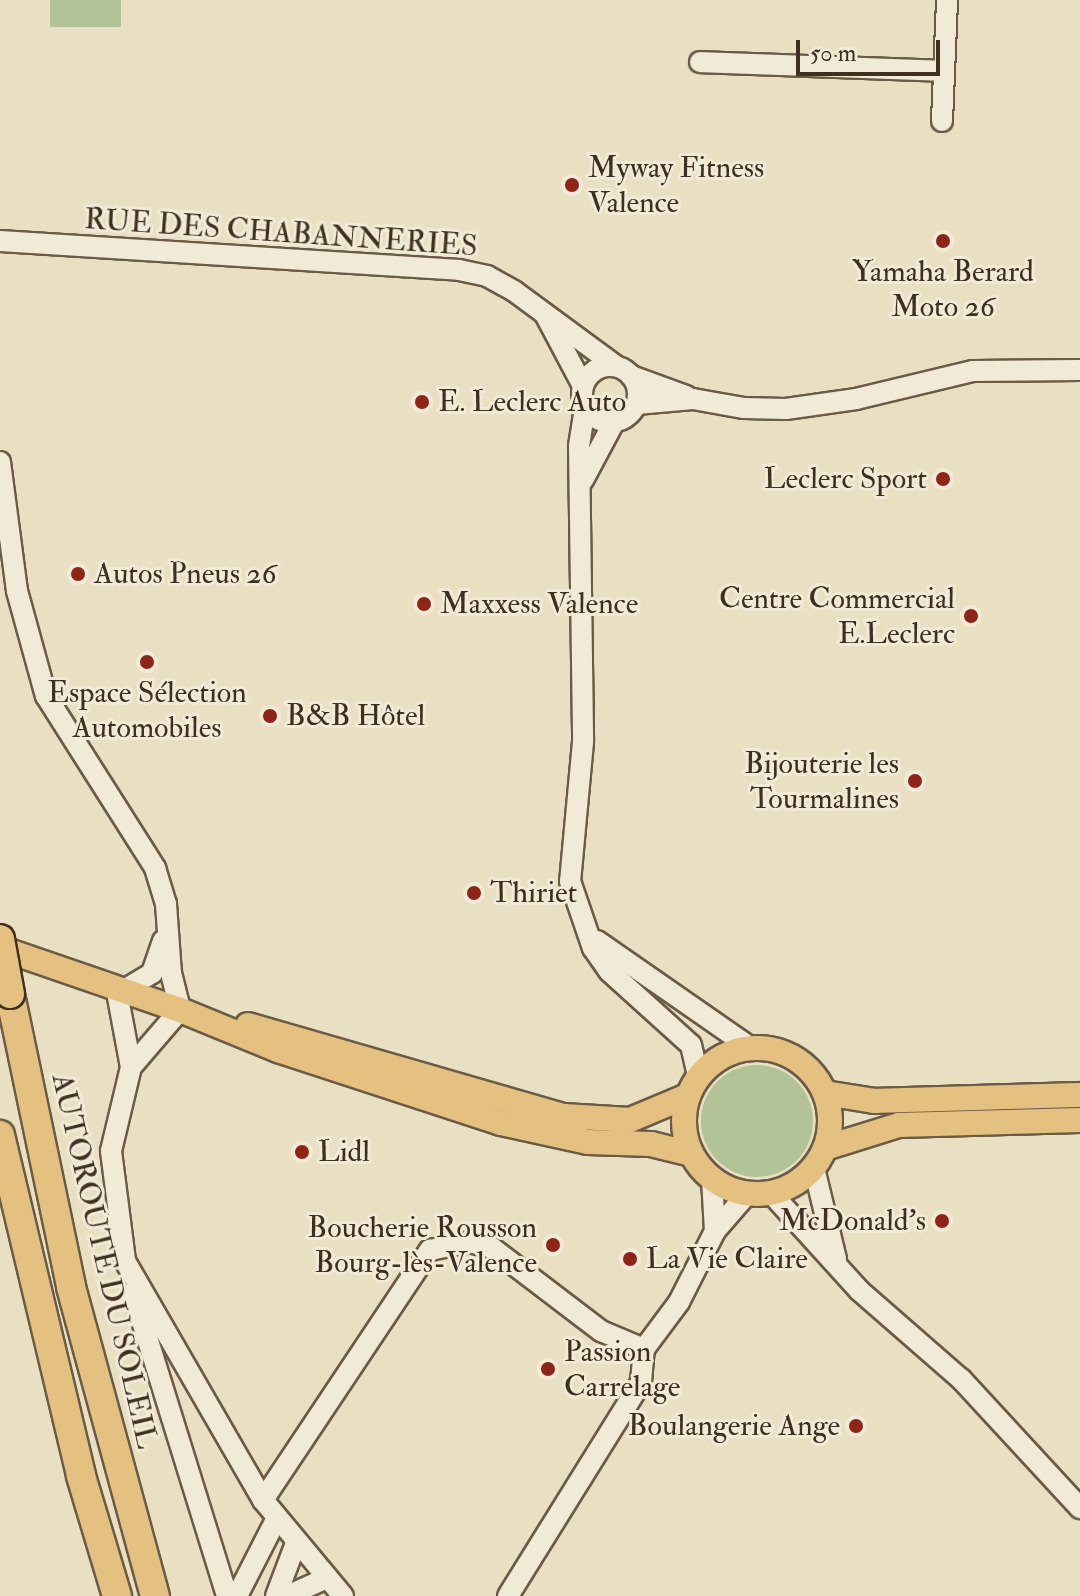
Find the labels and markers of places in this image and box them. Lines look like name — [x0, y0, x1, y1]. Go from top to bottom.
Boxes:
place label: Myway Fitness Valence — [588, 150, 764, 220]
marker: Myway Fitness Valence — [563, 176, 581, 194]
marker: Yamaha Berard Moto 26 — [934, 232, 952, 250]
place label: Yamaha Berard Moto 26 — [852, 254, 1034, 324]
place label: E. Leclerc Auto — [438, 384, 626, 420]
marker: E. Leclerc Auto — [413, 393, 431, 411]
place label: Leclerc Sport — [764, 461, 927, 497]
marker: Leclerc Sport — [934, 470, 952, 488]
place label: Autos Pneus 26 — [94, 556, 277, 592]
marker: Autos Pneus 26 — [69, 565, 87, 583]
place label: Centre Commercial E.Leclerc — [719, 581, 955, 652]
place label: Maxxess Valence — [440, 586, 638, 622]
marker: Maxxess Valence — [415, 595, 433, 613]
marker: Centre Commercial E.Leclerc — [962, 607, 980, 625]
marker: Espace Sélection Automobiles — [138, 653, 156, 671]
place label: Espace Sélection Automobiles — [47, 675, 247, 746]
place label: B&B Hôtel — [286, 698, 425, 734]
marker: B&B Hôtel — [261, 707, 279, 725]
place label: Bijouterie les Tourmalines — [744, 746, 899, 816]
marker: Bijouterie les Tourmalines — [906, 772, 924, 790]
place label: Thiriet — [490, 875, 577, 911]
marker: Thiriet — [465, 884, 483, 902]
place label: Lidl — [318, 1134, 370, 1170]
marker: Lidl — [293, 1143, 311, 1161]
place label: McDonald's — [779, 1203, 926, 1239]
place label: Boucherie Rousson Bourg-lès-Valence — [308, 1210, 537, 1280]
marker: McDonald's — [933, 1212, 951, 1230]
marker: Boucherie Rousson Bourg-lès-Valence — [544, 1236, 562, 1254]
place label: La Vie Claire — [646, 1241, 808, 1277]
marker: La Vie Claire — [621, 1250, 639, 1268]
place label: Passion Carrelage — [564, 1334, 680, 1404]
marker: Passion Carrelage — [539, 1360, 557, 1378]
place label: Boulangerie Ange — [628, 1408, 840, 1444]
marker: Boulangerie Ange — [847, 1417, 865, 1435]

